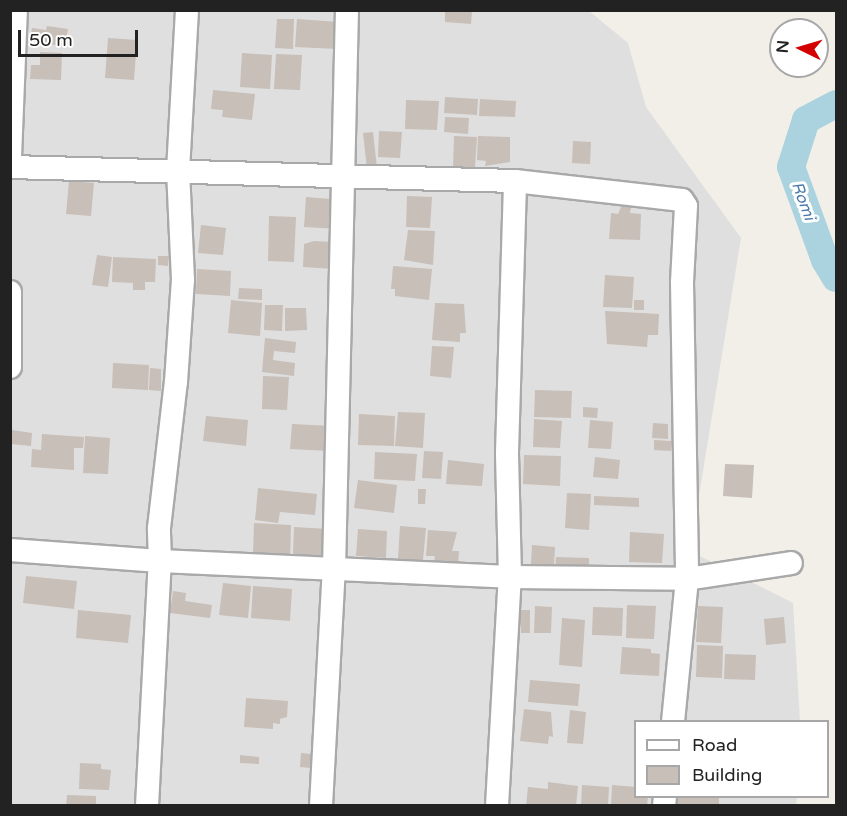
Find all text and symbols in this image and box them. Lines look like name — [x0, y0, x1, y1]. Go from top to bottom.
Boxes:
scale bar — [21, 18, 141, 56]
north arrow — [769, 18, 829, 78]
text: 50 m — [29, 29, 73, 51]
text: N — [773, 39, 794, 54]
water label: Romi — [787, 179, 819, 223]
legend — [634, 720, 829, 798]
text: Road — [692, 734, 737, 756]
text: Building — [692, 764, 762, 786]

